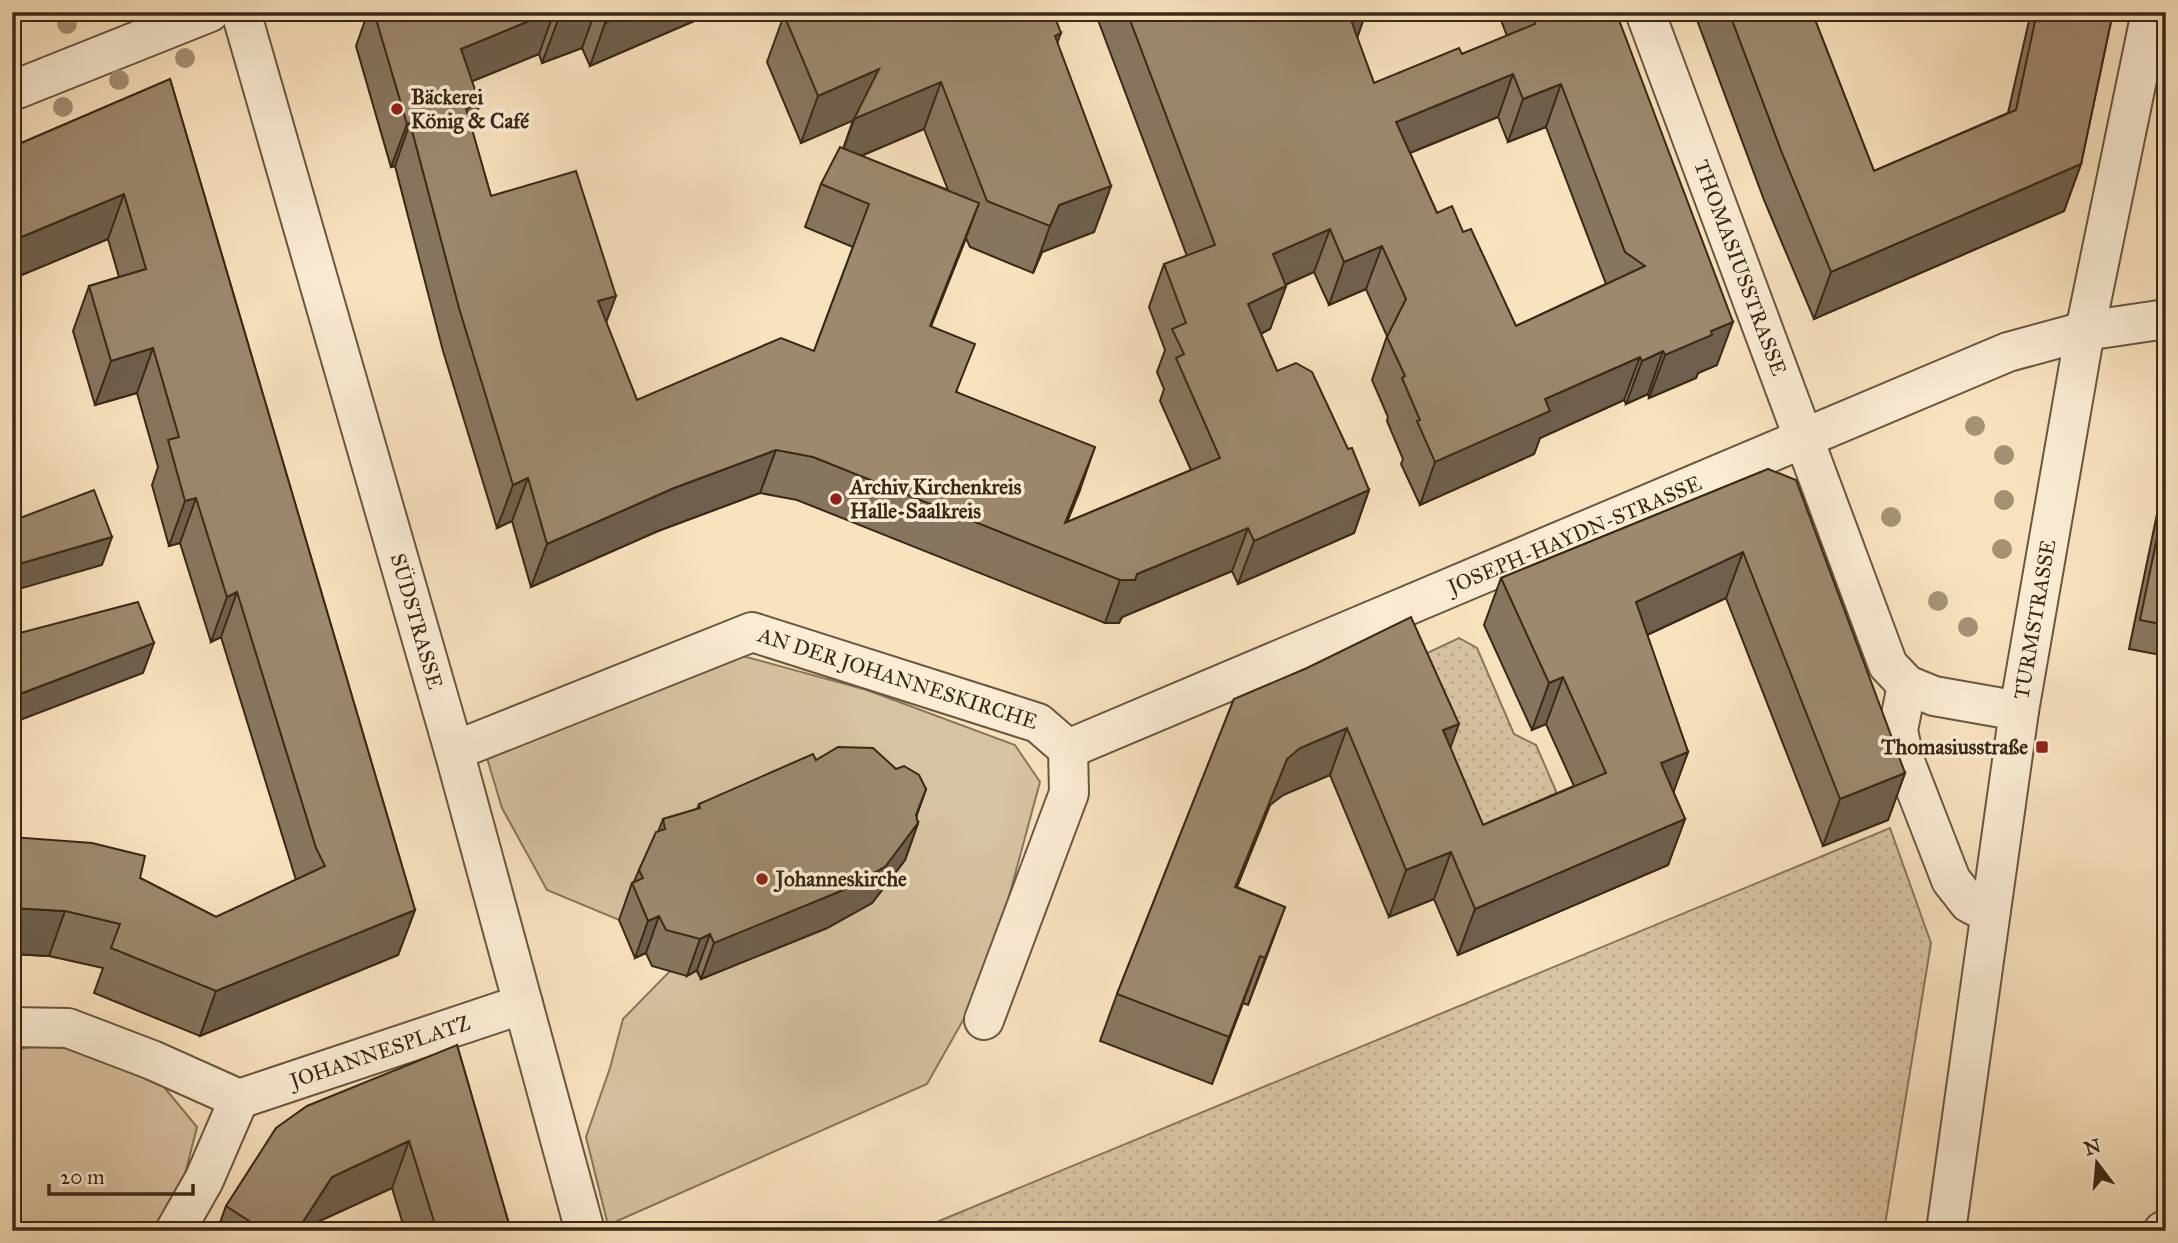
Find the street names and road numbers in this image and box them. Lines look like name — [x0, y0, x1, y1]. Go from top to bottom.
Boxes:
street label: THOMASIUSSTRASSE — [1688, 156, 1792, 379]
street label: JOSEPH-HAYDN-STRASSE — [1442, 470, 1705, 601]
street label: TURMSTRASSE — [2008, 537, 2062, 702]
street label: SÜDSTRASSE — [385, 550, 448, 692]
street label: AN DER JOHANNESKIRCHE — [754, 621, 1041, 735]
street label: JOHANNESPLATZ — [285, 1010, 474, 1095]

